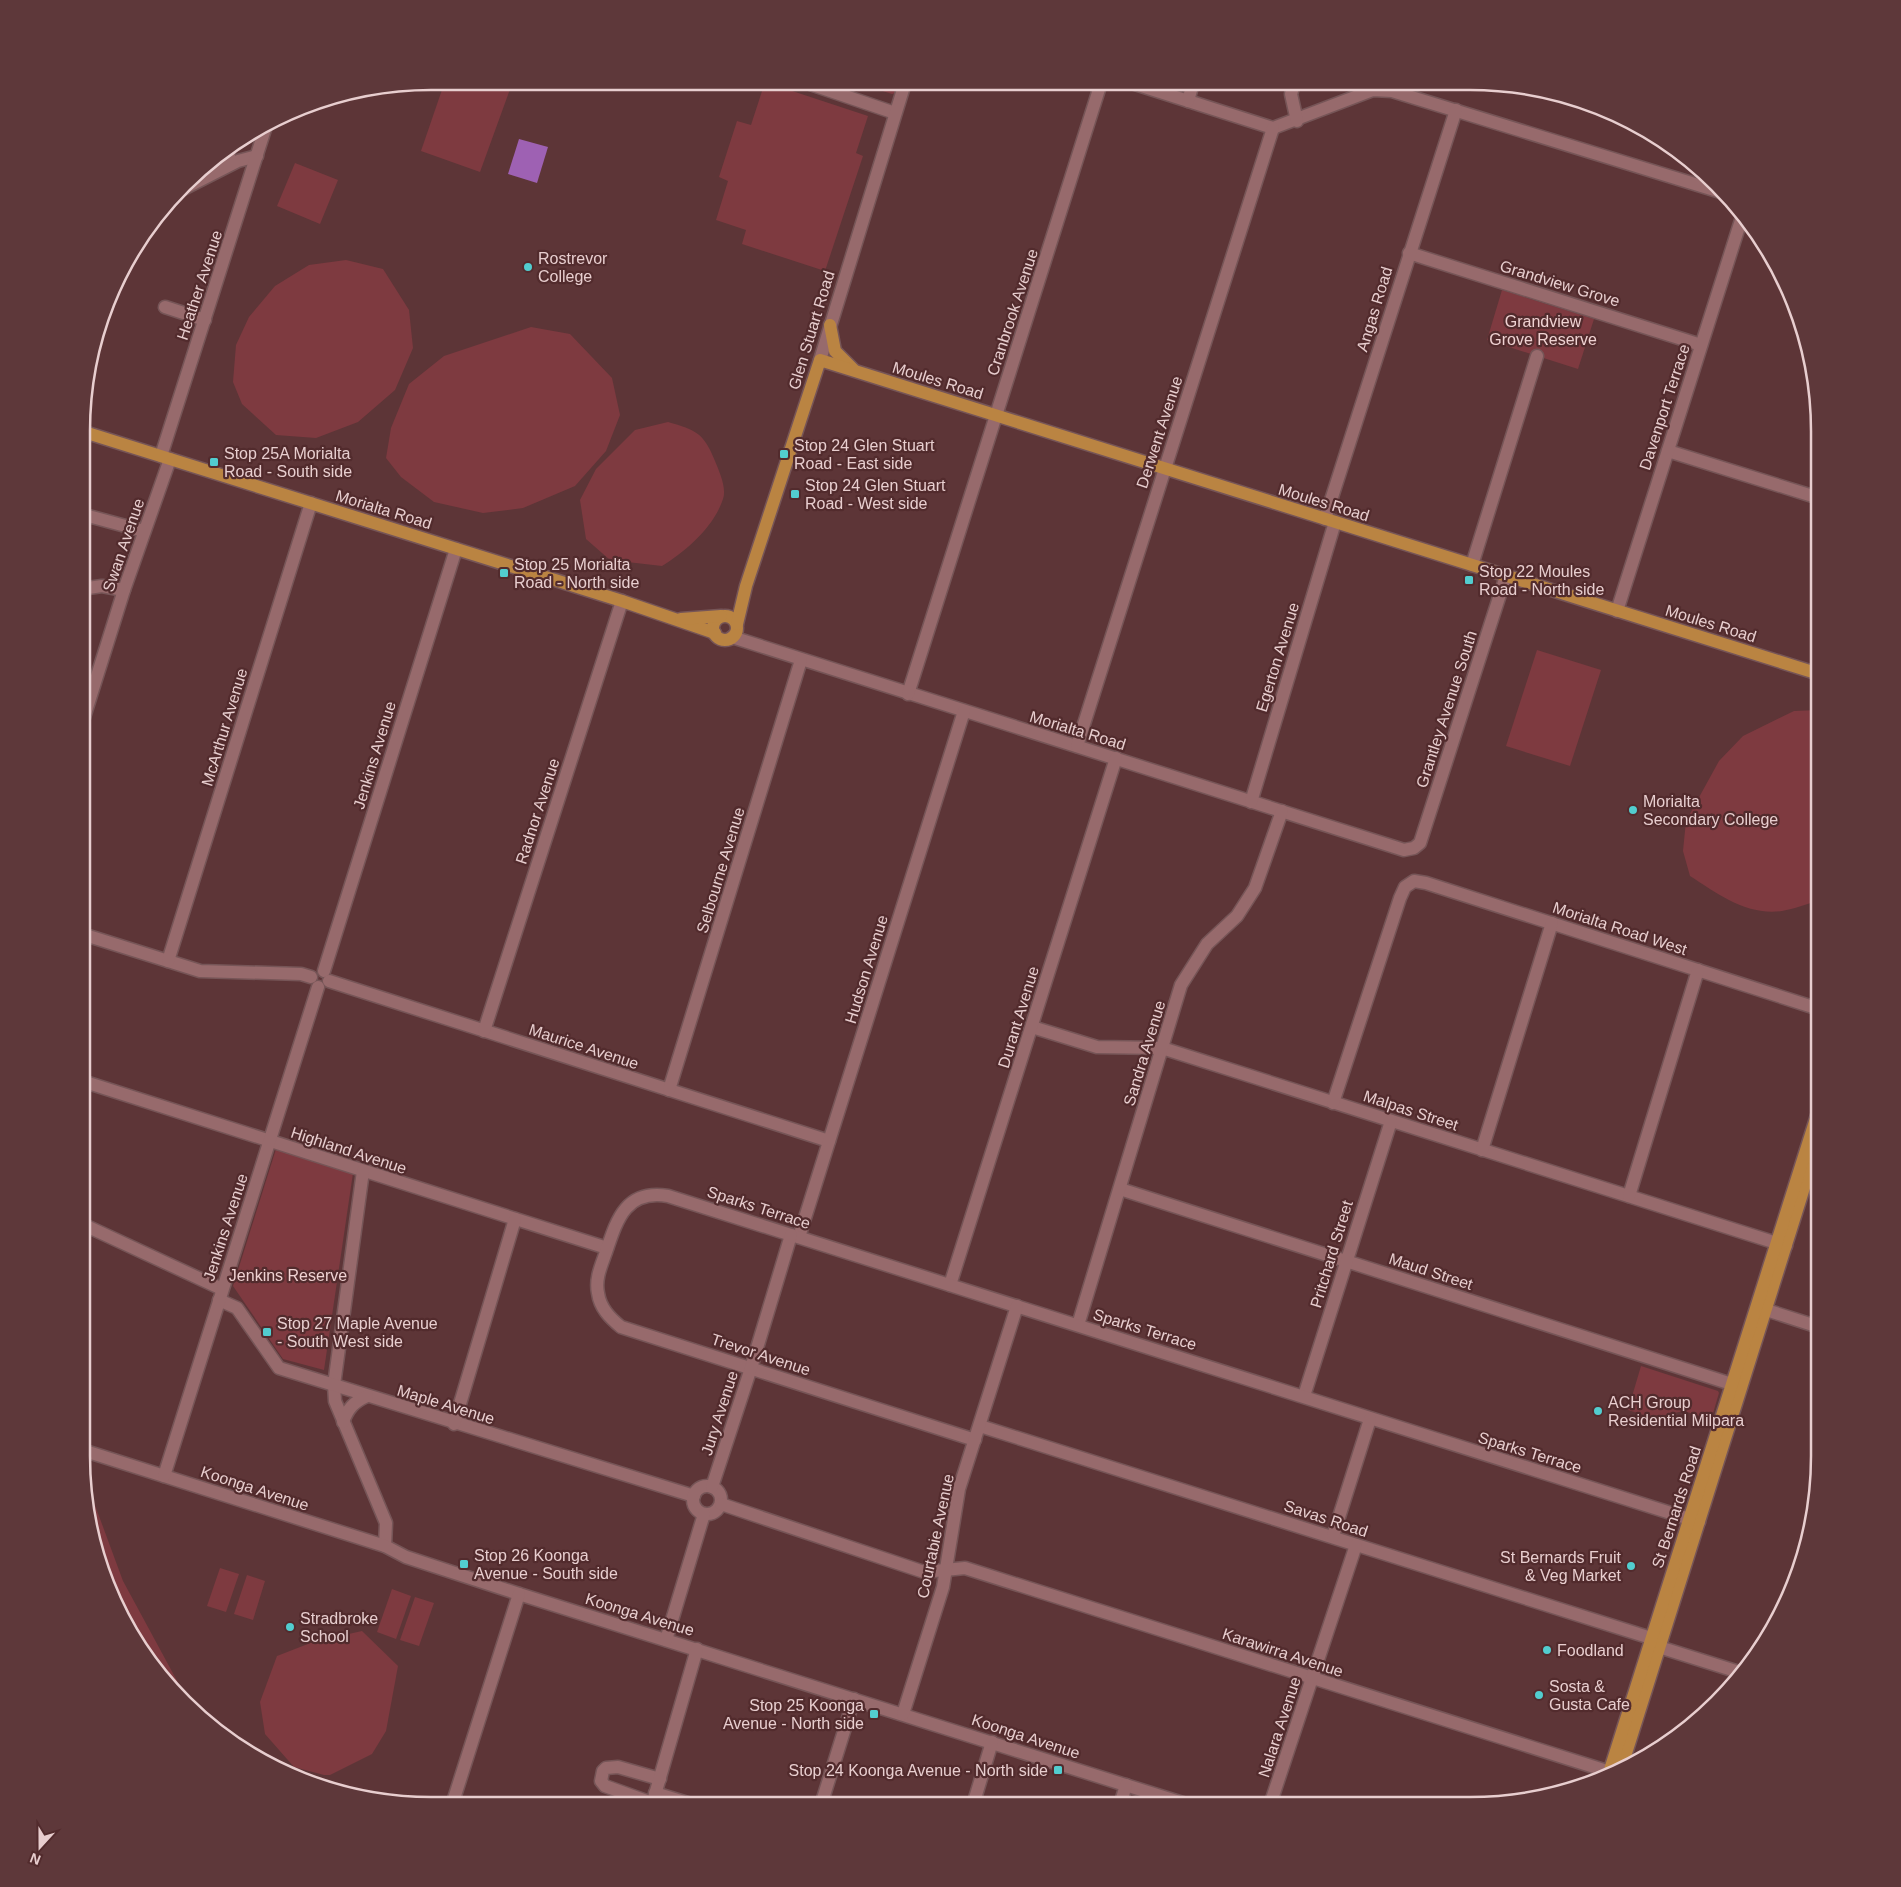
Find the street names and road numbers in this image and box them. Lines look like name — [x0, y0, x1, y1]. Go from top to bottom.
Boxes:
street label: Heather Avenue — [174, 228, 225, 342]
street label: Cranbrook Avenue — [984, 247, 1041, 378]
street label: Grandview Grove — [1498, 257, 1622, 310]
street label: Angas Road — [1353, 265, 1395, 354]
street label: Glen Stuart Road — [785, 269, 838, 392]
street label: Davenport Terrace — [1636, 342, 1693, 472]
street label: Moules Road — [890, 359, 985, 402]
street label: Derwent Avenue — [1133, 374, 1186, 490]
street label: Moules Road — [1276, 481, 1371, 524]
street label: Morialta Road — [334, 487, 434, 532]
street label: Swan Avenue — [100, 496, 147, 594]
street label: Egerton Avenue — [1253, 600, 1302, 714]
street label: Moules Road — [1663, 602, 1758, 645]
street label: Grantley Avenue South — [1413, 628, 1480, 790]
street label: McArthur Avenue — [198, 666, 251, 788]
street label: Jenkins Avenue — [350, 699, 399, 811]
street label: Morialta Road — [1028, 708, 1128, 753]
street label: Radnor Avenue — [512, 756, 563, 866]
street label: Selbourne Avenue — [693, 805, 748, 935]
street label: Morialta Road West — [1551, 899, 1690, 958]
street label: Hudson Avenue — [842, 913, 891, 1026]
street label: Durant Avenue — [995, 964, 1042, 1070]
street label: Sandra Avenue — [1120, 998, 1169, 1108]
street label: Maurice Avenue — [527, 1021, 641, 1072]
street label: Malpas Street — [1361, 1087, 1461, 1134]
street label: Highland Avenue — [289, 1124, 409, 1177]
street label: Jenkins Avenue — [200, 1171, 251, 1283]
street label: Sparks Terrace — [705, 1183, 813, 1232]
street label: Pritchard Street — [1307, 1198, 1356, 1310]
street label: Maud Street — [1387, 1250, 1475, 1293]
street label: Sparks Terrace — [1091, 1306, 1199, 1353]
street label: Trevor Avenue — [709, 1330, 813, 1379]
street label: Jury Avenue — [698, 1369, 741, 1458]
street label: Maple Avenue — [395, 1382, 497, 1427]
street label: Sparks Terrace — [1476, 1429, 1584, 1476]
street label: St Bernards Road — [1649, 1444, 1704, 1570]
street label: Koonga Avenue — [199, 1463, 311, 1514]
street label: Courtabie Avenue — [914, 1472, 957, 1600]
street label: Savas Road — [1282, 1497, 1370, 1540]
street label: Koonga Avenue — [583, 1590, 696, 1639]
street label: Karawirra Avenue — [1220, 1625, 1345, 1680]
street label: Nalara Avenue — [1255, 1675, 1304, 1780]
street label: Koonga Avenue — [970, 1711, 1082, 1762]

